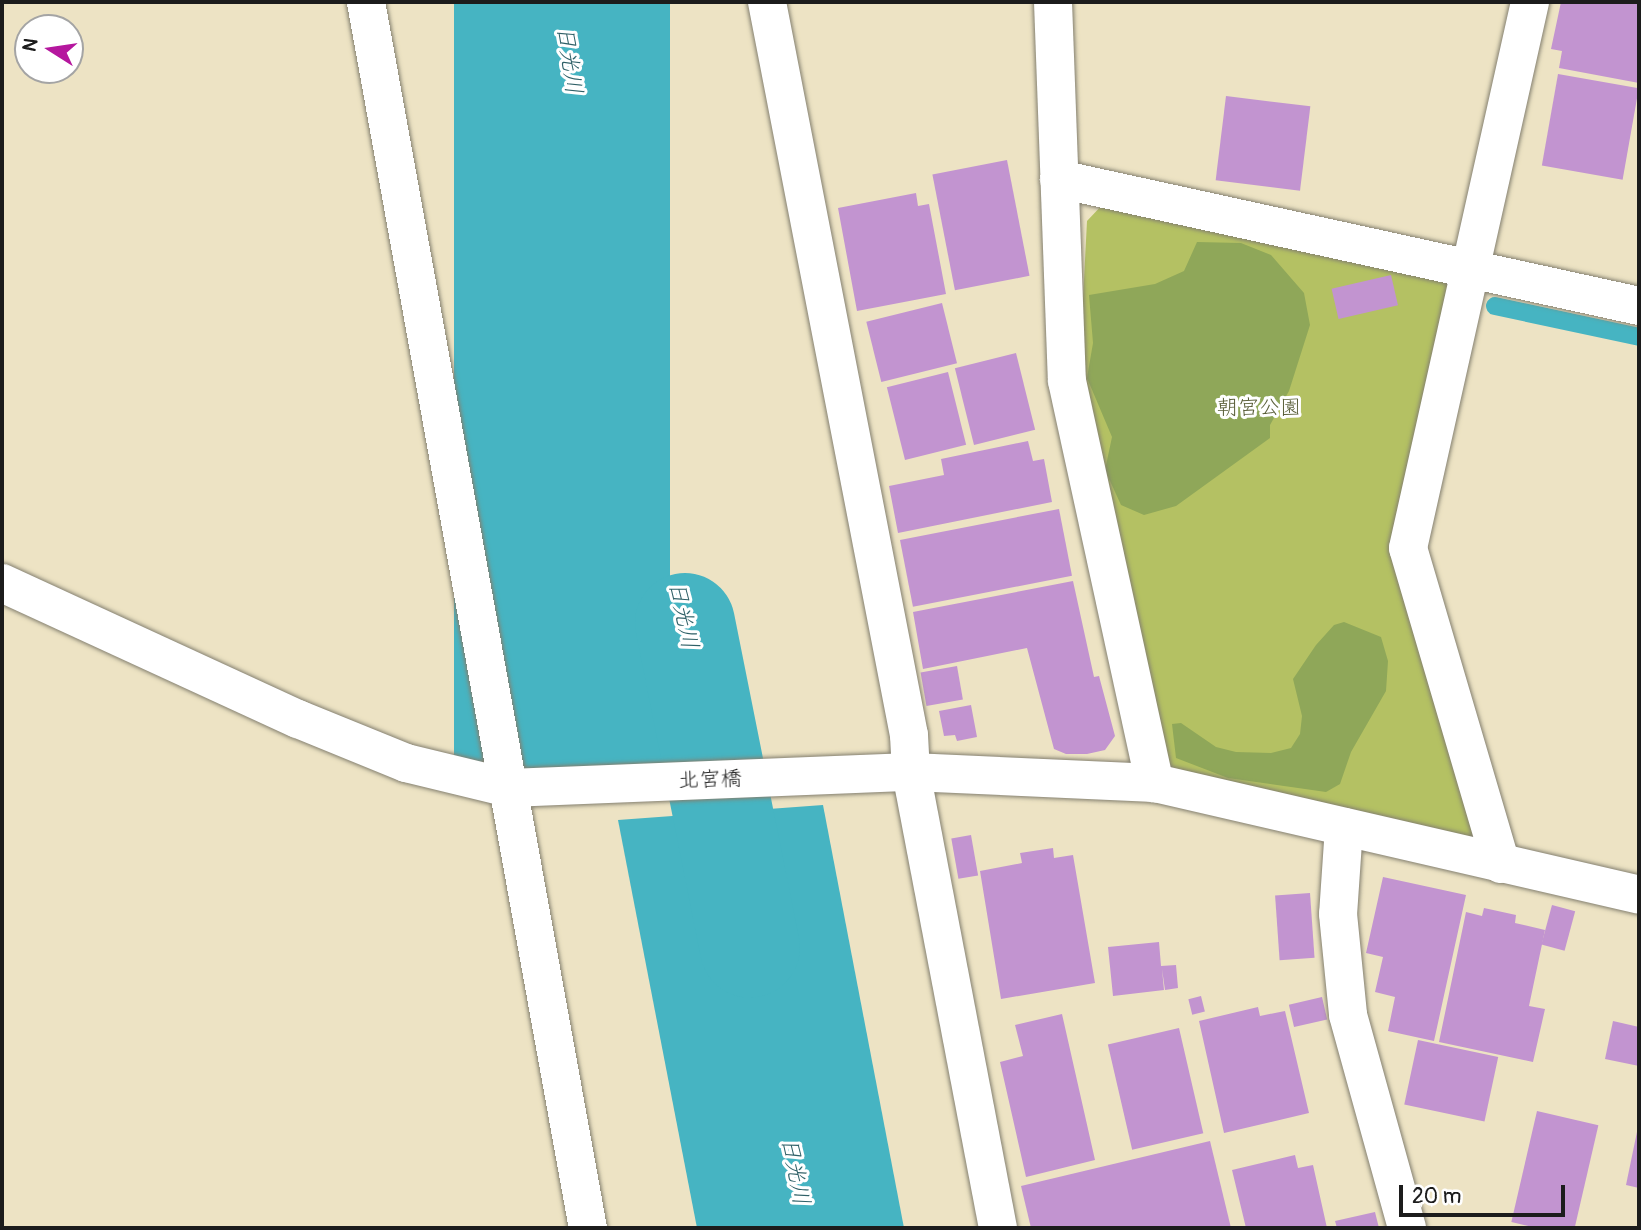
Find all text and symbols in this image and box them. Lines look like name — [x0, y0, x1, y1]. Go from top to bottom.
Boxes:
north arrow — [14, 14, 84, 84]
water label: 日光川 — [551, 24, 587, 96]
text: N — [17, 36, 43, 54]
park label: 朝宮公園 — [1217, 395, 1301, 421]
water label: 日光川 — [662, 578, 704, 652]
street label: 北宮橋 — [678, 766, 742, 794]
water label: 日光川 — [775, 1135, 815, 1207]
scale bar — [1403, 1170, 1569, 1214]
text: 20 m — [1412, 1183, 1461, 1210]

